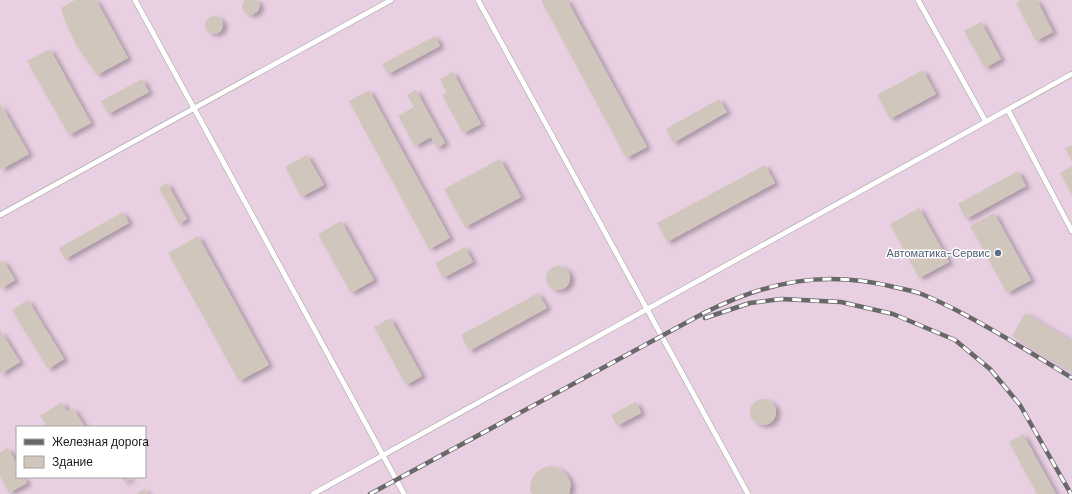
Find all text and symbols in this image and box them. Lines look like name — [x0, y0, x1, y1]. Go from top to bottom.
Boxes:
place label: Автоматика-Сервис — [887, 246, 990, 260]
marker: Автоматика-Сервис — [993, 248, 1003, 258]
legend — [16, 426, 146, 478]
text: Железная дорога — [52, 434, 149, 450]
text: Здание — [52, 454, 93, 470]

